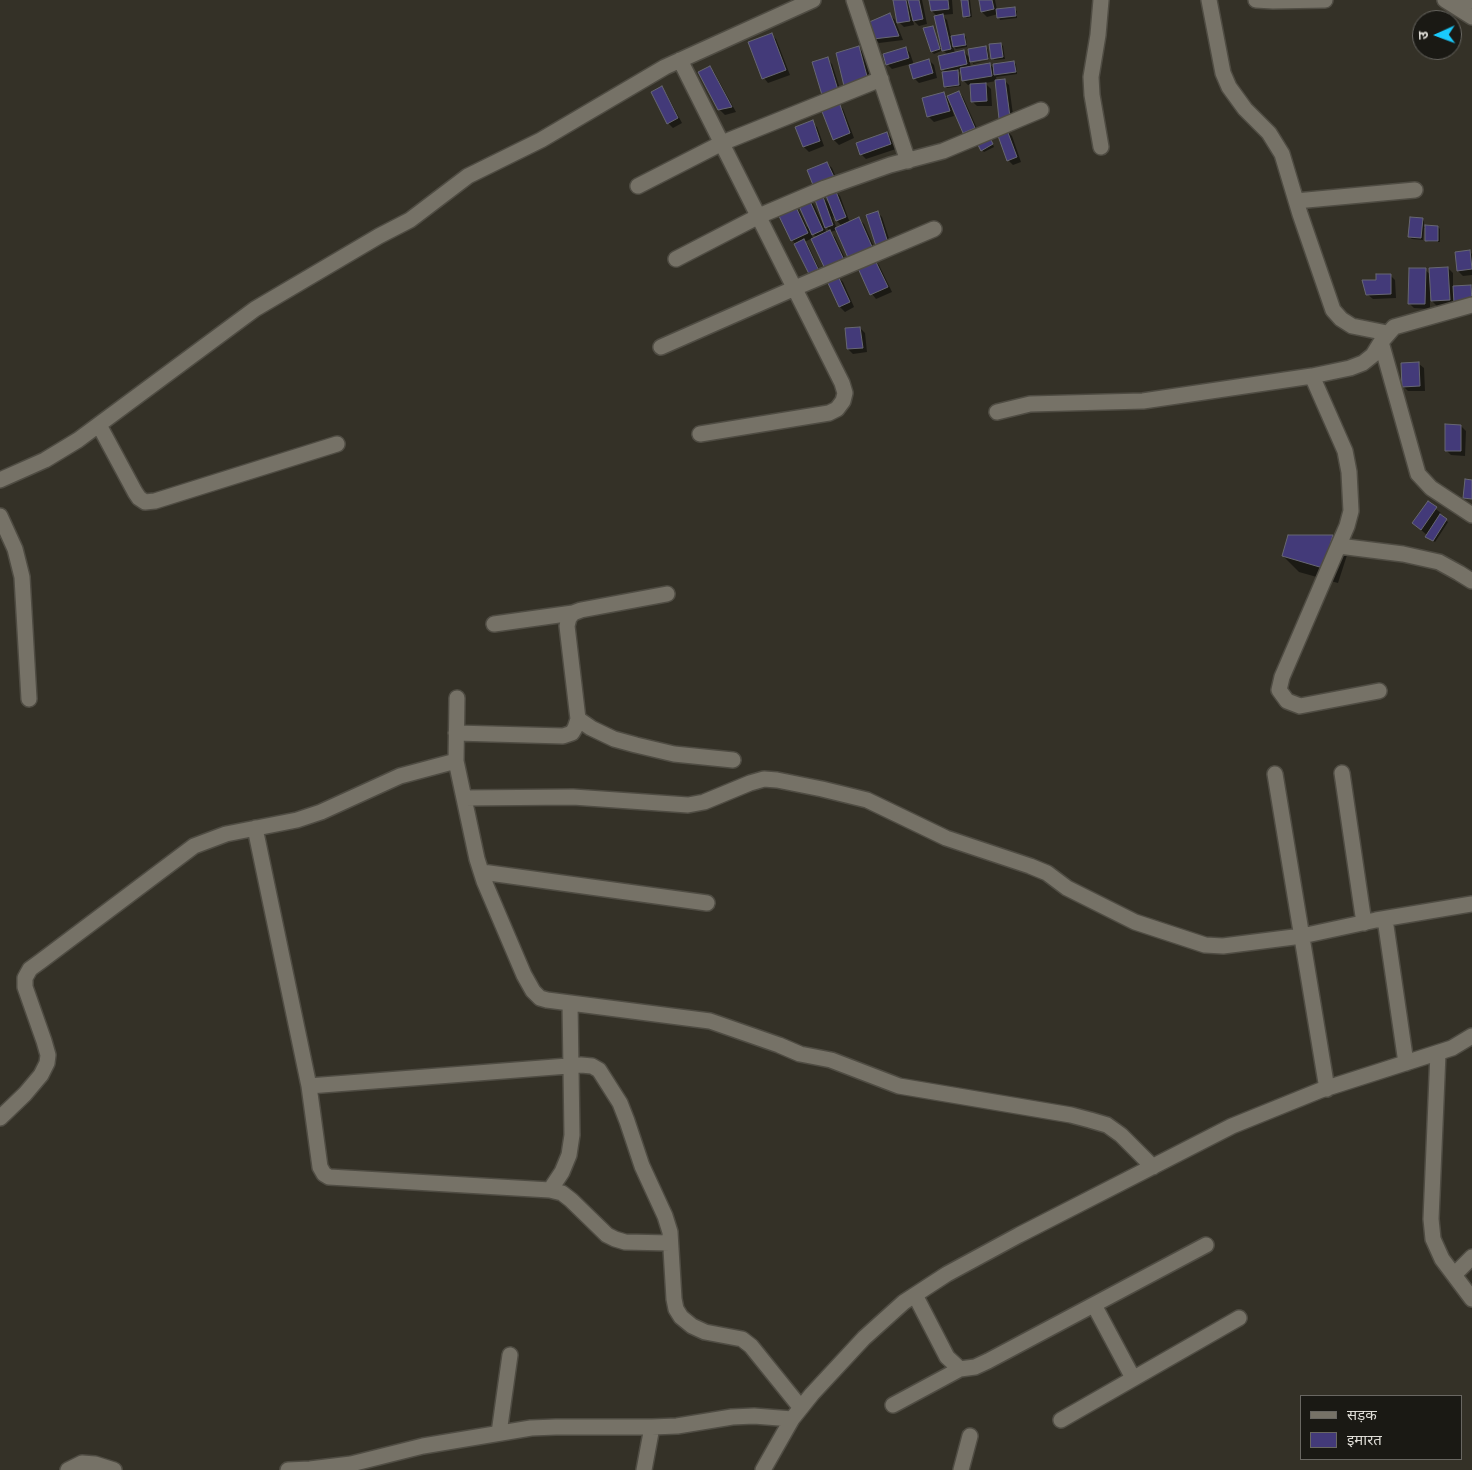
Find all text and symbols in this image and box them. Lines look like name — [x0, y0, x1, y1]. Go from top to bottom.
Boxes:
north arrow — [1412, 10, 1462, 60]
text: उ — [1413, 31, 1433, 40]
legend — [1300, 1395, 1462, 1460]
text: सड़क — [1347, 1404, 1377, 1426]
text: इमारत — [1347, 1429, 1382, 1451]

